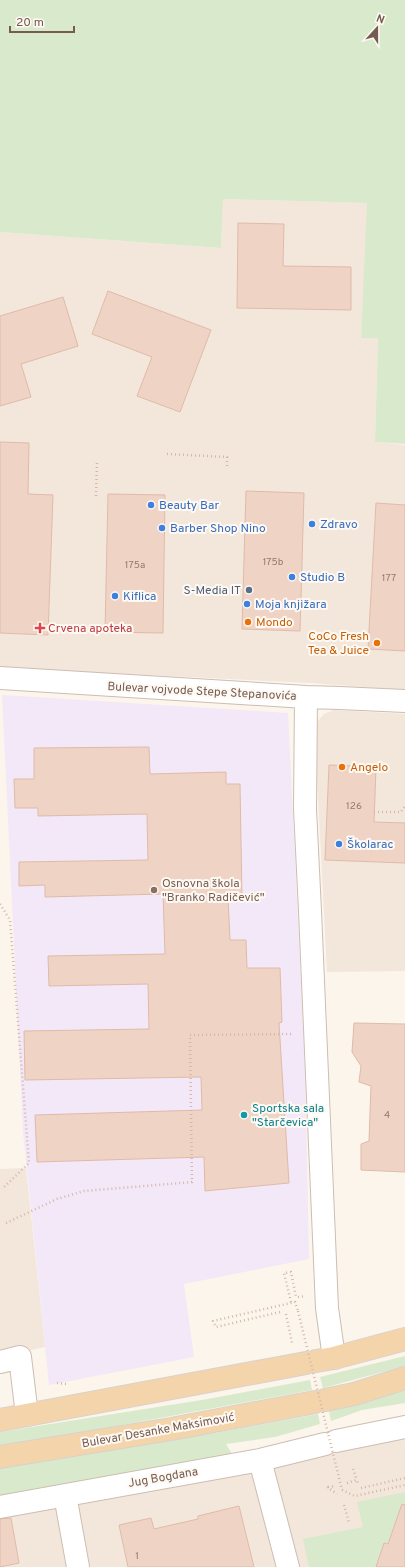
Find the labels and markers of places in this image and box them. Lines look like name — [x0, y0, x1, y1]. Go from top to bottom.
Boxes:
place label: Beauty Bar — [159, 498, 219, 514]
marker: Beauty Bar — [146, 500, 156, 510]
place label: Zdravo — [320, 517, 358, 533]
marker: Zdravo — [307, 519, 317, 529]
place label: Barber Shop Nino — [170, 521, 266, 537]
marker: Barber Shop Nino — [157, 523, 167, 533]
place label: Studio B — [300, 570, 345, 586]
marker: Studio B — [287, 572, 297, 582]
place label: S-Media IT — [184, 583, 241, 599]
marker: S-Media IT — [244, 585, 254, 595]
place label: Kiflica — [123, 589, 156, 605]
marker: Kiflica — [110, 591, 120, 601]
place label: Moja knjižara — [255, 597, 327, 613]
marker: Moja knjižara — [242, 599, 252, 609]
place label: Mondo — [256, 615, 293, 631]
marker: Mondo — [243, 617, 253, 627]
place label: Crvena apoteka — [48, 621, 132, 637]
marker: Crvena apoteka — [35, 623, 45, 633]
place label: CoCo Fresh Tea & Juice — [308, 629, 369, 659]
marker: CoCo Fresh Tea & Juice — [372, 638, 382, 648]
place label: Angelo — [350, 760, 388, 776]
marker: Angelo — [337, 762, 347, 772]
place label: Školarac — [347, 837, 393, 853]
marker: Školarac — [334, 839, 344, 849]
place label: Osnovna škola "Branko Radičević" — [162, 876, 265, 906]
marker: Osnovna škola "Branko Radičević" — [149, 885, 159, 895]
place label: Sportska sala "Starčevica" — [252, 1101, 324, 1131]
marker: Sportska sala "Starčevica" — [239, 1110, 249, 1120]

